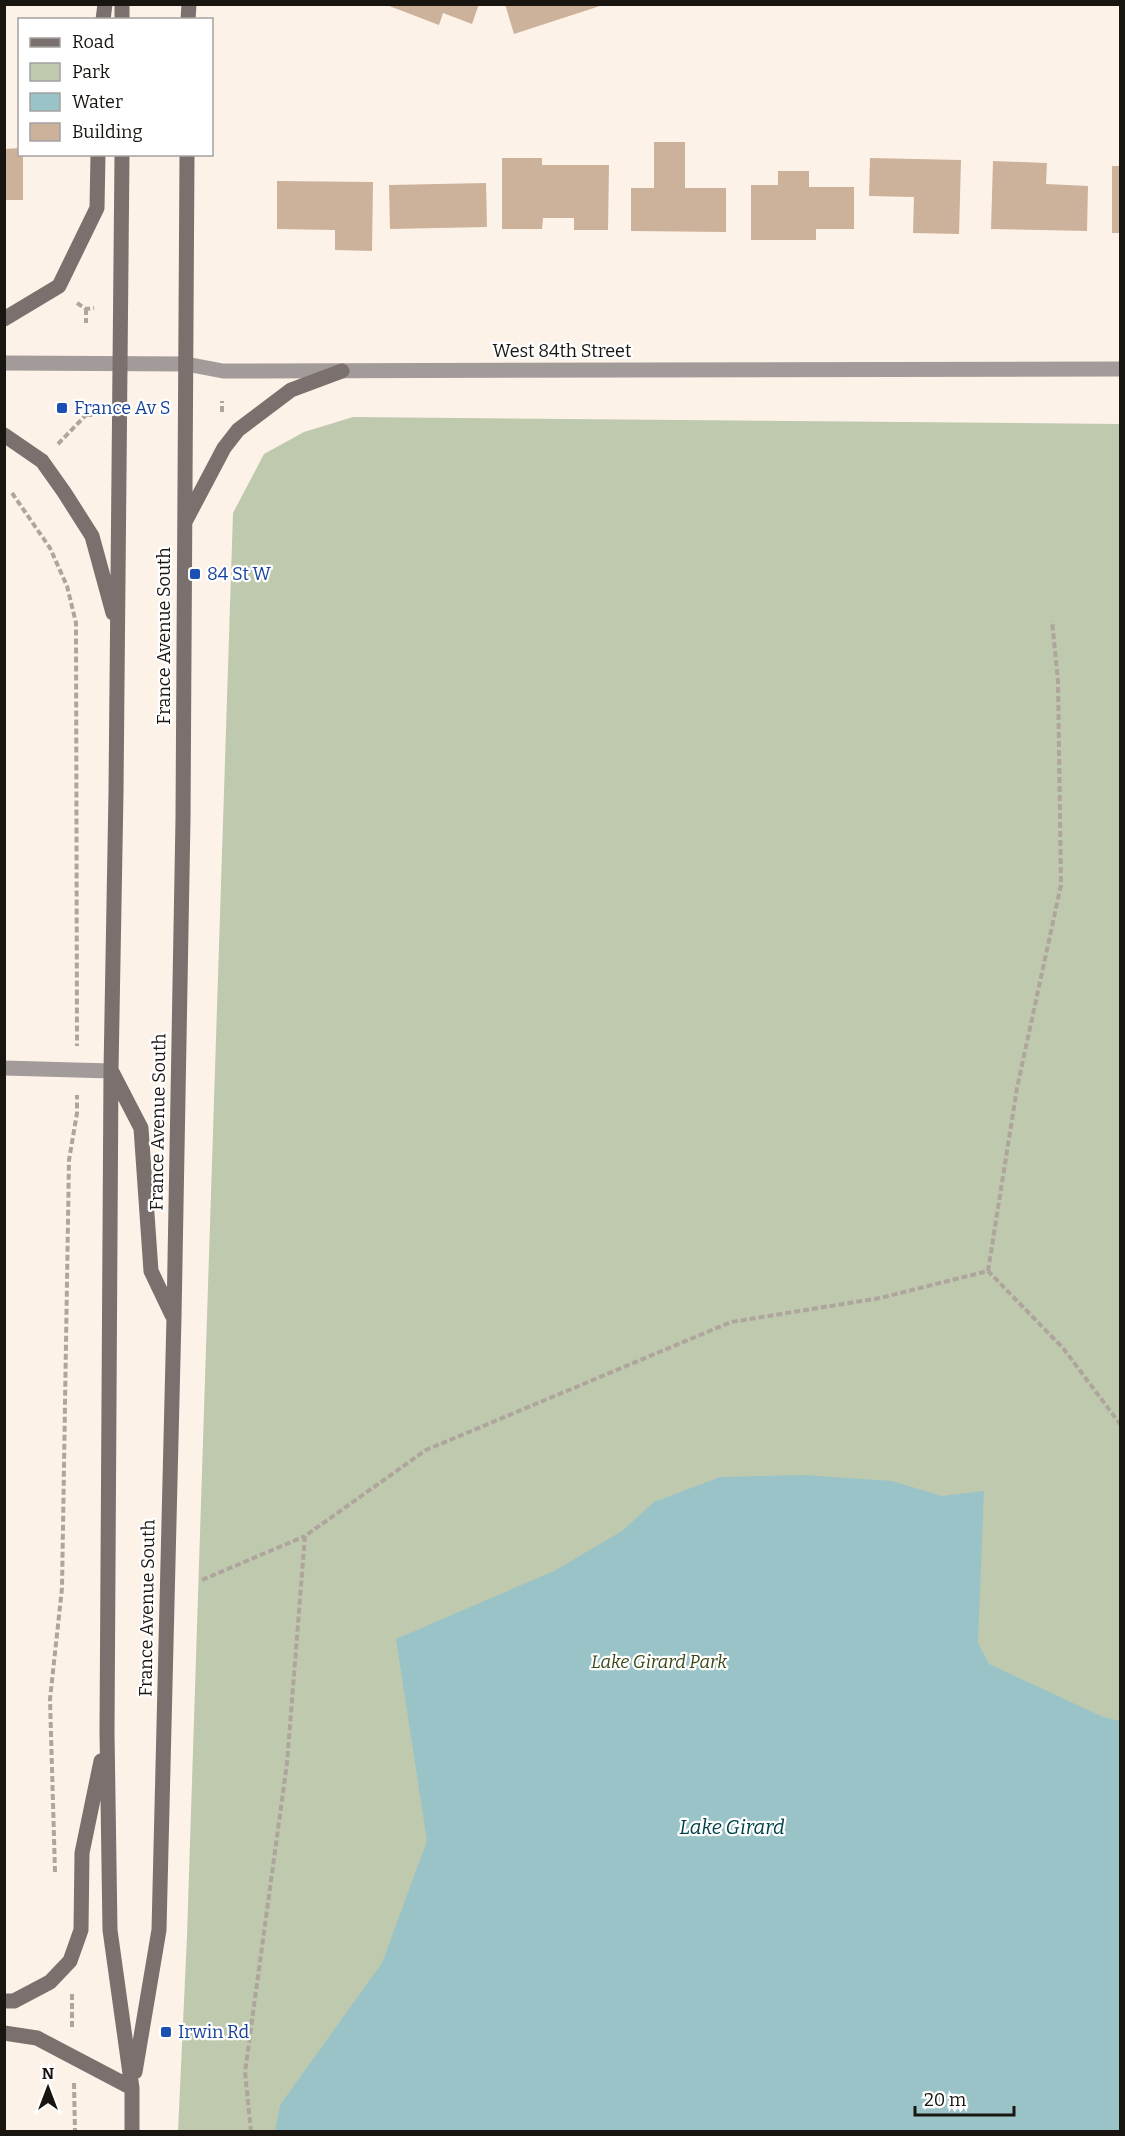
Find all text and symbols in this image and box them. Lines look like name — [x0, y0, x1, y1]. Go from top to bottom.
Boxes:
legend — [18, 18, 213, 156]
text: Road — [72, 31, 115, 53]
text: Park — [72, 61, 111, 83]
text: Water — [72, 91, 123, 113]
text: Building — [72, 121, 143, 143]
street label: West 84th Street — [493, 340, 632, 362]
place label: France Av S — [74, 397, 171, 419]
marker: France Av S — [55, 401, 69, 415]
street label: France Avenue South — [153, 547, 175, 725]
place label: 84 St W — [207, 563, 272, 585]
marker: 84 St W — [188, 567, 202, 581]
street label: France Avenue South — [145, 1033, 171, 1211]
street label: France Avenue South — [134, 1519, 160, 1697]
park label: Lake Girard Park — [591, 1651, 727, 1673]
water label: Lake Girard — [679, 1815, 785, 1839]
place label: Irwin Rd — [178, 2021, 250, 2043]
marker: Irwin Rd — [159, 2025, 173, 2039]
north arrow — [18, 2058, 78, 2118]
text: N — [42, 2064, 54, 2083]
scale bar — [915, 2079, 1014, 2117]
text: 20 m — [924, 2089, 966, 2111]

